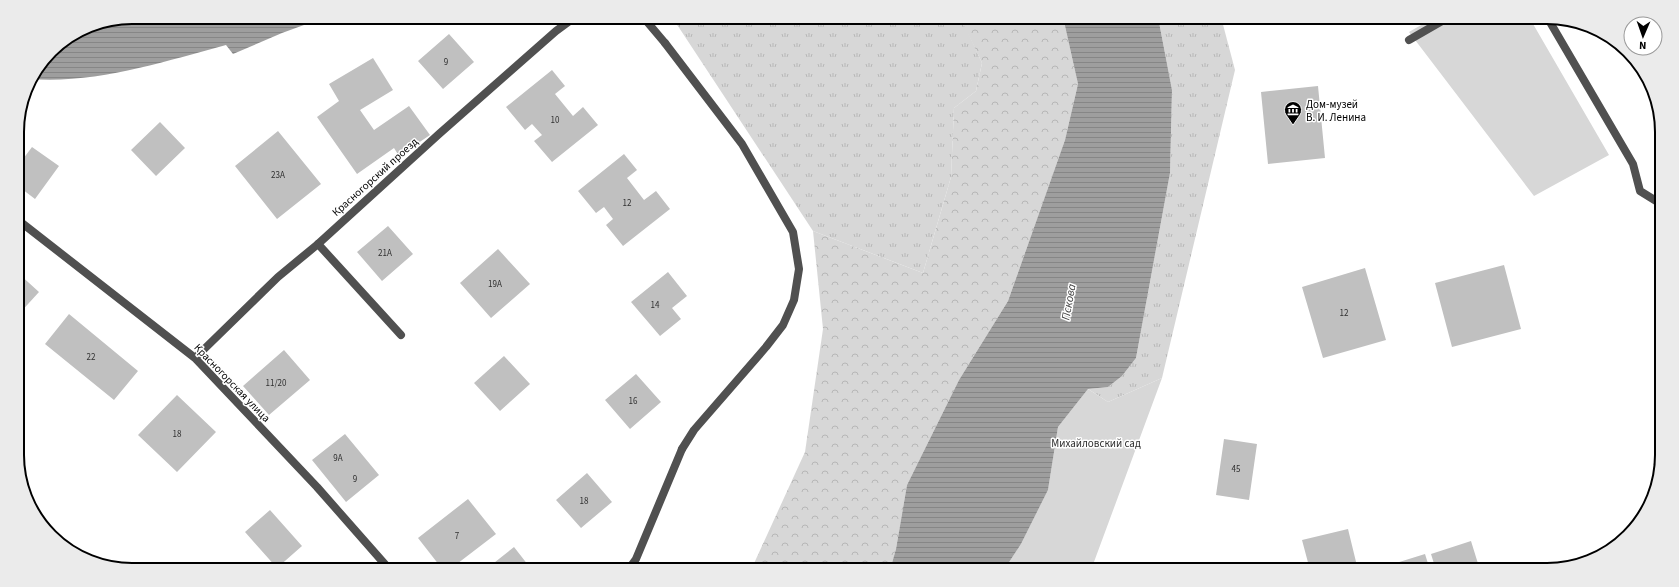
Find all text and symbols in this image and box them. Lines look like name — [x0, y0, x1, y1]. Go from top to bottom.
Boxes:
north arrow — [1623, 16, 1663, 56]
text: N — [1639, 38, 1647, 53]
house number: 9 — [444, 56, 449, 69]
place label: Дом-музей В. И. Ленина — [1306, 97, 1366, 125]
museum icon: Дом-музей В. И. Ленина — [1283, 100, 1303, 125]
house number: 10 — [551, 114, 560, 127]
street label: Красногорский проезд — [329, 134, 421, 220]
house number: 23А — [271, 169, 285, 182]
house number: 12 — [623, 197, 632, 210]
house number: 21А — [378, 247, 392, 260]
house number: 19А — [488, 278, 502, 291]
water label: Пскова — [1057, 282, 1081, 322]
house number: 14 — [651, 299, 660, 312]
house number: 12 — [1340, 307, 1349, 320]
street label: Красногорская улица — [191, 340, 273, 426]
house number: 22 — [87, 351, 96, 364]
house number: 11/20 — [265, 377, 287, 390]
house number: 16 — [629, 395, 638, 408]
house number: 18 — [173, 428, 182, 441]
park label: Михайловский сад — [1051, 436, 1141, 451]
house number: 9А — [333, 452, 343, 465]
house number: 45 — [1232, 463, 1241, 476]
house number: 9 — [353, 473, 358, 486]
house number: 18 — [580, 495, 589, 508]
house number: 7 — [455, 530, 460, 543]

